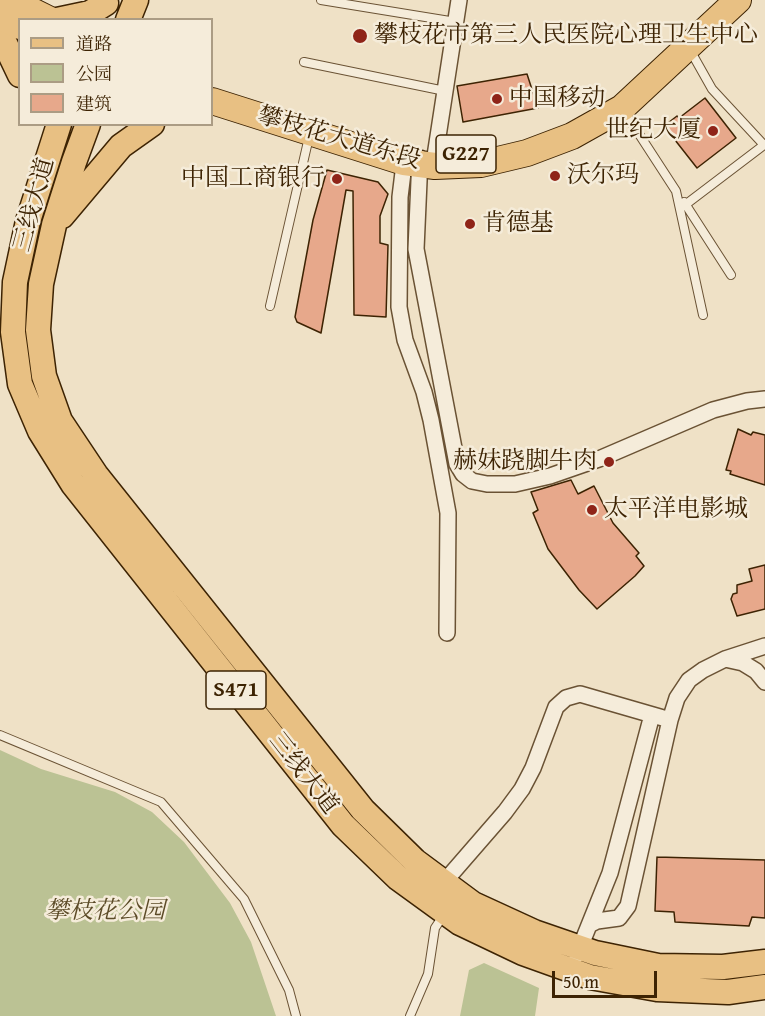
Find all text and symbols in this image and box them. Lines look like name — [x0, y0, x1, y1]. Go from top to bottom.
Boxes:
legend — [18, 18, 213, 126]
place label: 攀枝花市第三人民医院心理卫生中心 — [374, 22, 758, 50]
marker: 攀枝花市第三人民医院心理卫生中心 — [351, 27, 369, 45]
text: 道路 — [76, 30, 112, 57]
text: 公园 — [76, 60, 112, 87]
place label: 中国移动 — [509, 85, 605, 113]
text: 建筑 — [76, 90, 112, 117]
marker: 中国移动 — [490, 92, 504, 106]
street label: 攀枝花大道东段 — [254, 102, 424, 176]
place label: 世纪大厦 — [605, 117, 701, 145]
marker: 世纪大厦 — [706, 124, 720, 138]
road number: G227 — [436, 135, 496, 173]
street label: 三线大道 — [9, 155, 61, 255]
place label: 沃尔玛 — [567, 162, 639, 190]
place label: 中国工商银行 — [181, 165, 325, 193]
marker: 沃尔玛 — [548, 169, 562, 183]
marker: 中国工商银行 — [330, 172, 344, 186]
place label: 肯德基 — [482, 210, 554, 238]
marker: 肯德基 — [463, 217, 477, 231]
place label: 赫妹跷脚牛肉 — [453, 448, 597, 476]
marker: 赫妹跷脚牛肉 — [602, 455, 616, 469]
place label: 太平洋电影城 — [604, 496, 748, 524]
marker: 太平洋电影城 — [585, 503, 599, 517]
road number: S471 — [206, 671, 266, 709]
street label: 三线大道 — [262, 727, 344, 821]
park label: 攀枝花公园 — [45, 898, 165, 926]
scale bar — [555, 959, 660, 997]
text: 50 m — [563, 968, 599, 995]

